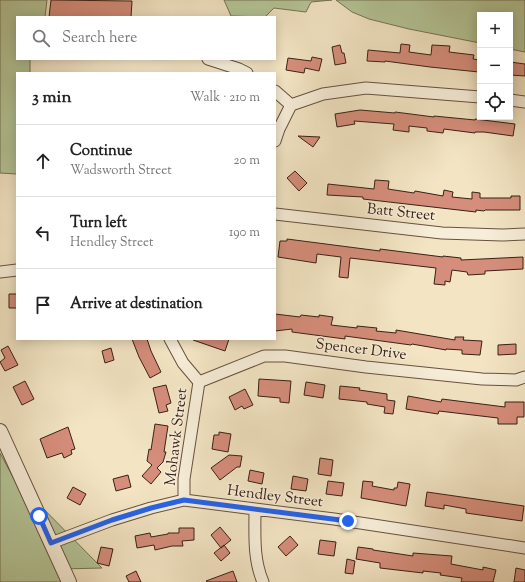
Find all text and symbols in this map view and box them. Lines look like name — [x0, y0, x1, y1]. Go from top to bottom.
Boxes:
map controls — [477, 12, 513, 120]
button: + — [477, 12, 513, 48]
search box — [16, 16, 276, 60]
icon: search — [30, 27, 52, 49]
text: Search here — [62, 28, 137, 49]
button: − — [477, 48, 513, 84]
button: locate — [477, 84, 513, 120]
text: 3 min — [32, 86, 71, 110]
text: Walk · 210 m — [190, 89, 260, 107]
text: Continue — [70, 141, 132, 162]
icon: ahead — [32, 150, 54, 172]
text: 20 m — [234, 152, 260, 170]
text: Wadsworth Street — [70, 162, 172, 180]
street label: Batt Street — [366, 199, 436, 227]
text: Turn left — [70, 213, 127, 234]
icon: left — [32, 222, 54, 244]
text: 190 m — [229, 224, 260, 242]
text: Hendley Street — [70, 234, 153, 252]
icon: arrive — [32, 294, 54, 316]
text: Arrive at destination — [70, 294, 203, 315]
street label: Spencer Drive — [314, 334, 408, 366]
street label: Mohawk Street — [161, 387, 193, 487]
street label: Hendley Street — [226, 481, 324, 513]
route start — [30, 507, 48, 525]
route end — [339, 512, 357, 530]

